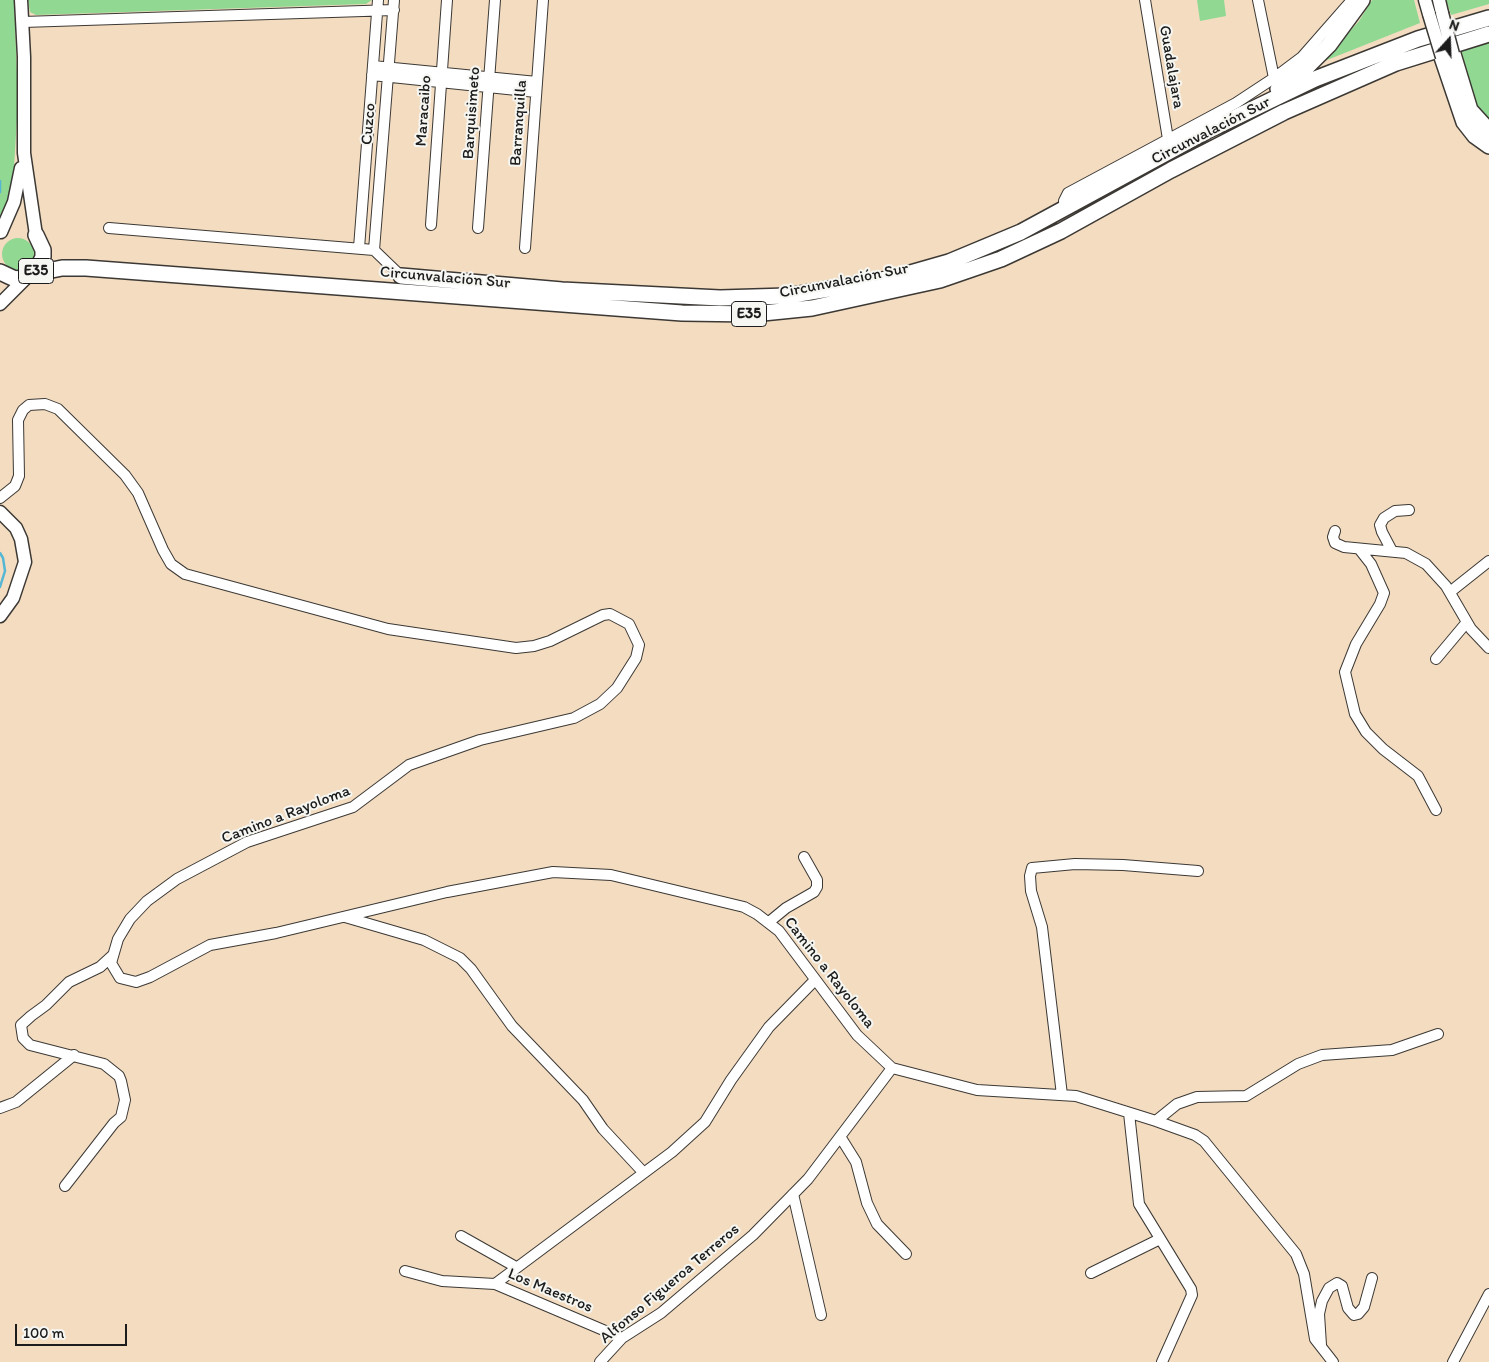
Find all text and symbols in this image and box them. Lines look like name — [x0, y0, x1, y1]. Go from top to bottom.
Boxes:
north arrow — [1424, 15, 1474, 65]
text: N — [1447, 16, 1462, 35]
street label: Guadalajara — [1154, 24, 1188, 110]
street label: Barquisimeto — [459, 66, 485, 160]
street label: Maracaibo — [412, 75, 436, 147]
street label: Barranquilla — [506, 79, 532, 167]
street label: Circunvalación Sur — [1148, 93, 1274, 169]
street label: Cuzco — [358, 102, 380, 146]
road number: E35 — [18, 258, 54, 284]
street label: Circunvalación Sur — [778, 259, 910, 303]
street label: Circunvalación Sur — [379, 263, 511, 293]
road number: E35 — [732, 302, 766, 326]
street label: Camino a Rayoloma — [219, 782, 353, 848]
street label: Camino a Rayoloma — [779, 913, 879, 1033]
street label: Alfonso Figueroa Terreros — [596, 1220, 744, 1348]
street label: Los Maestros — [505, 1265, 595, 1317]
scale bar — [18, 1314, 130, 1346]
text: 100 m — [23, 1324, 64, 1342]

